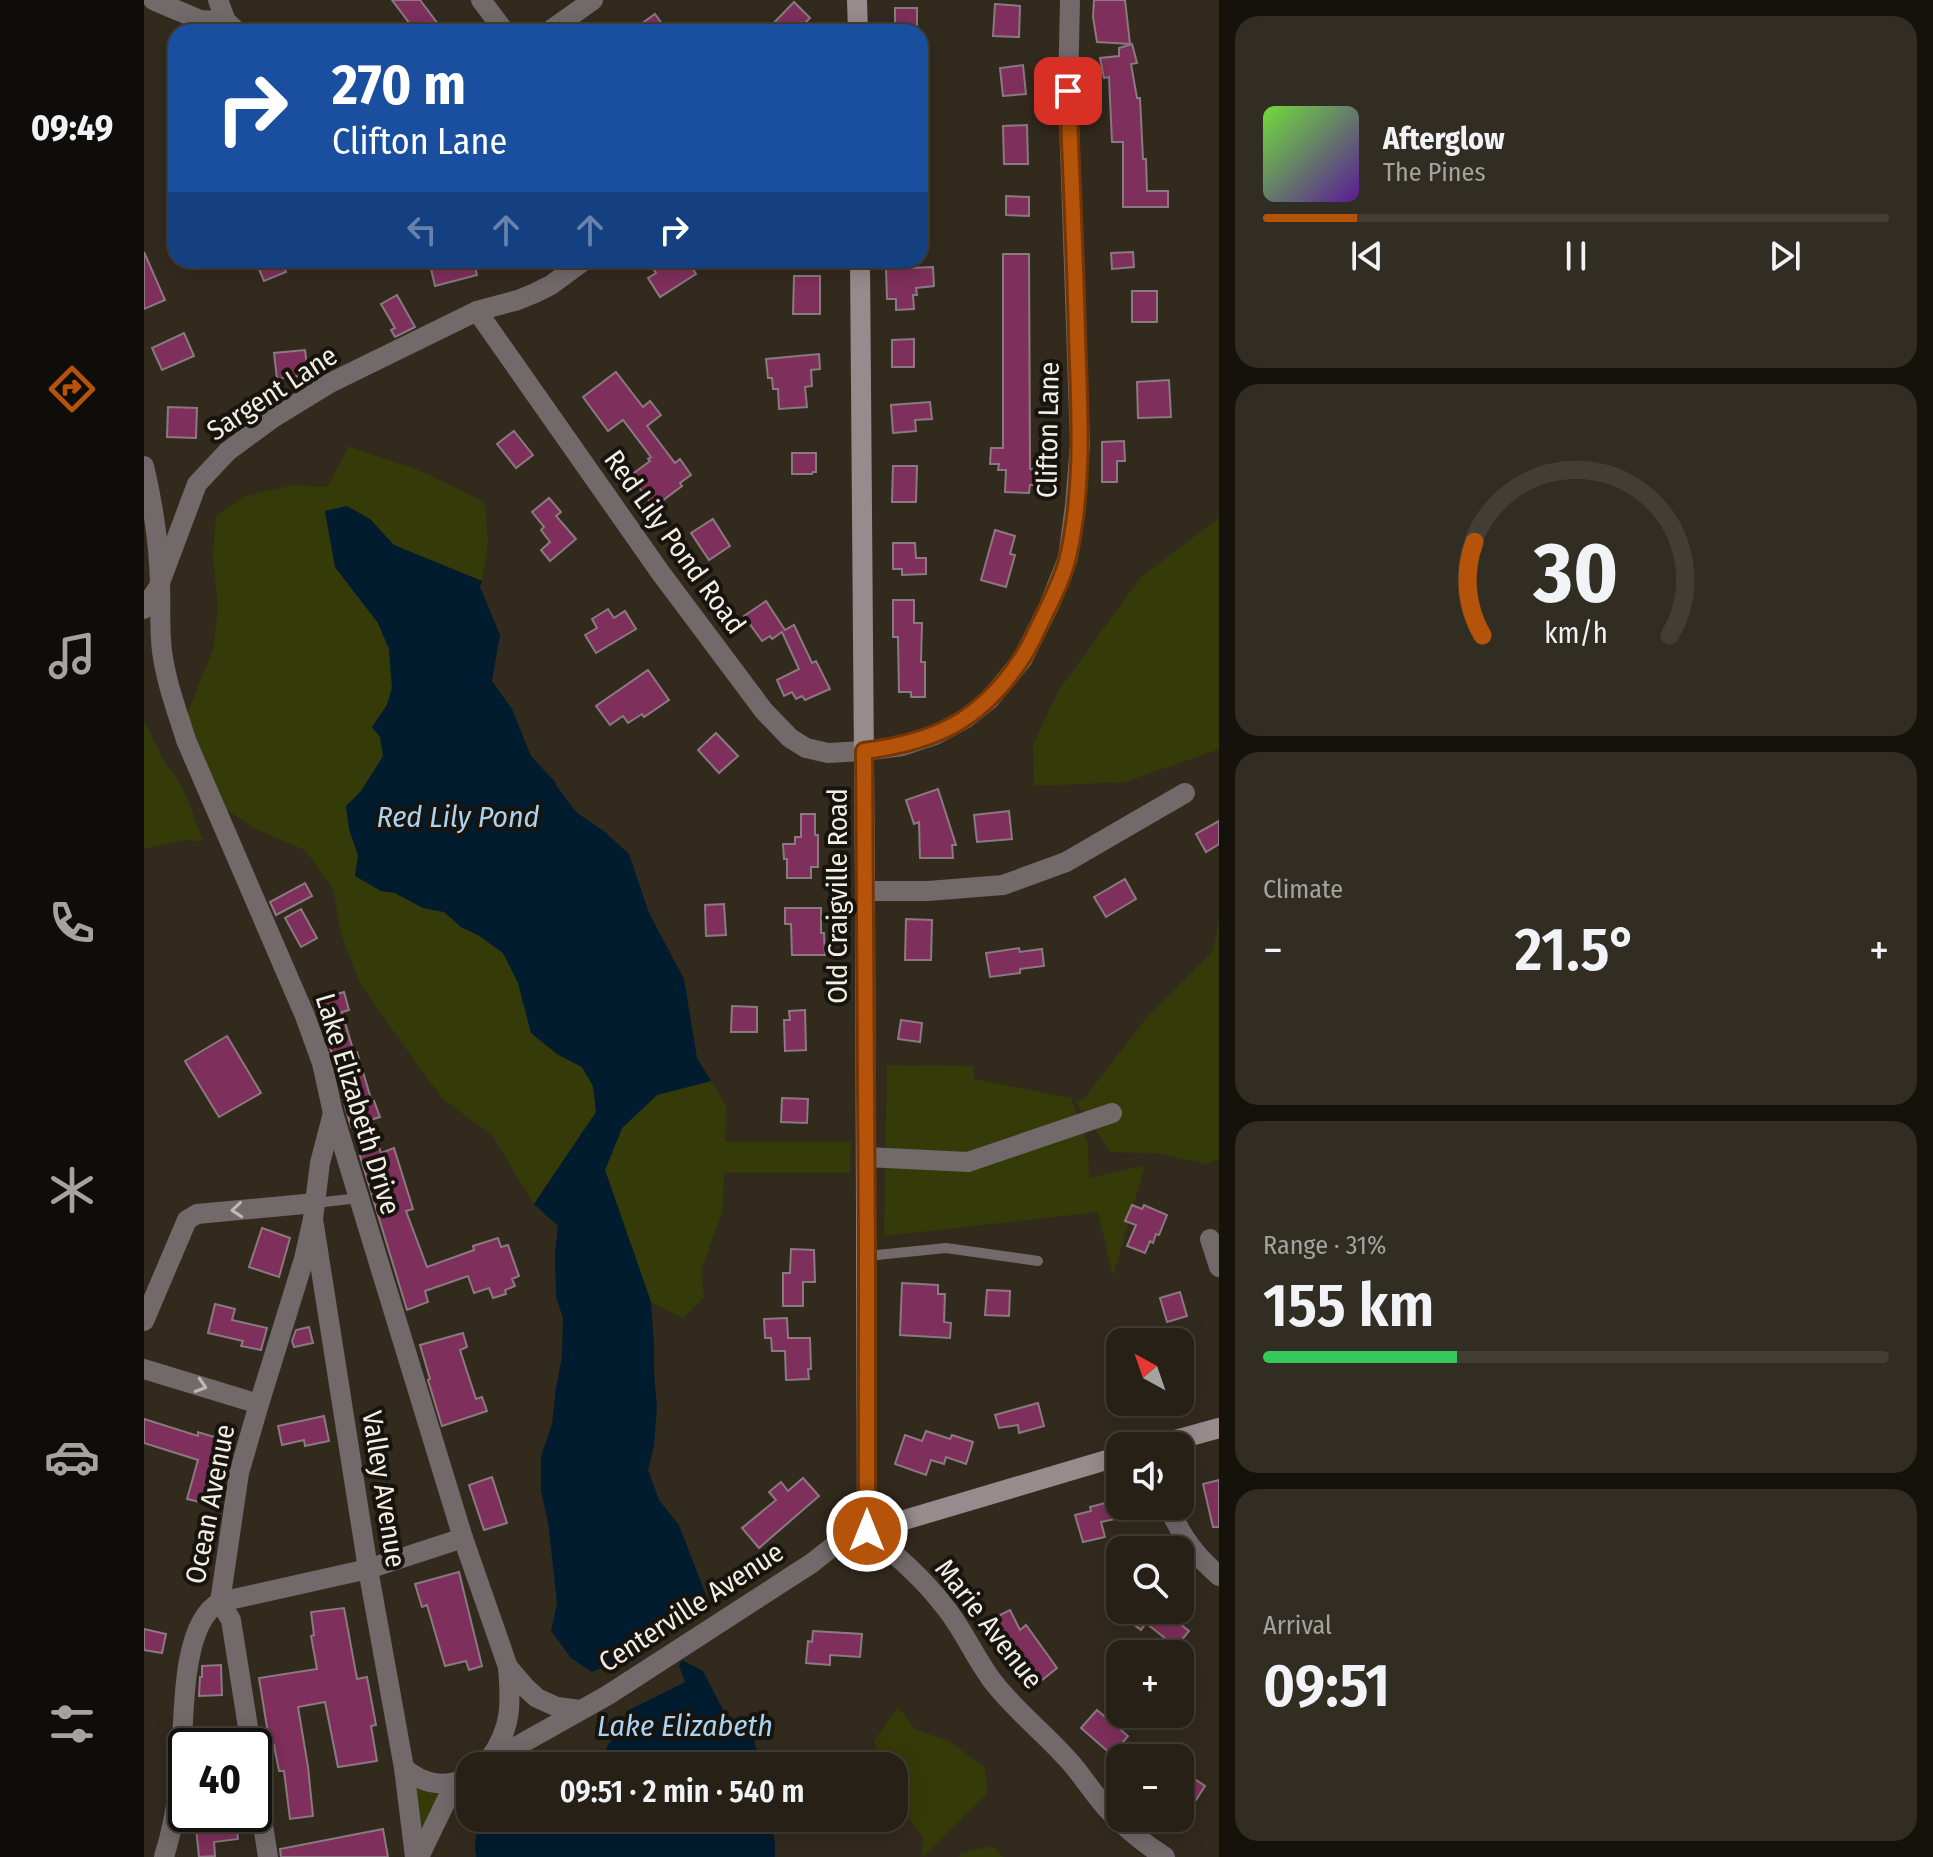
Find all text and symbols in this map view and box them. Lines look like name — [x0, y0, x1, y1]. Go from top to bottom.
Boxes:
text: 270 m — [332, 52, 466, 119]
icon: right — [200, 56, 304, 160]
pin — [1034, 57, 1102, 125]
icon: arrive — [1046, 69, 1090, 113]
text: 09:49 — [31, 106, 113, 150]
text: Clifton Lane — [332, 120, 507, 164]
text: Afterglow — [1383, 121, 1505, 157]
text: The Pines — [1383, 157, 1486, 188]
icon: left — [400, 208, 444, 252]
icon: ahead — [484, 208, 528, 252]
icon: ahead — [568, 208, 612, 252]
icon: right — [652, 208, 696, 252]
icon: previous — [1345, 234, 1389, 278]
icon: pause — [1554, 234, 1598, 278]
icon: next — [1763, 234, 1807, 278]
street label: Sargent Lane — [201, 339, 343, 447]
icon: directions — [44, 361, 100, 417]
street label: Clifton Lane — [1030, 362, 1066, 498]
street label: Red Lily Pond Road — [597, 444, 753, 640]
text: 30 — [1533, 524, 1618, 624]
text: km/h — [1544, 616, 1608, 651]
icon: music — [44, 628, 100, 684]
street label: Old Craigville Road — [821, 788, 854, 1004]
water label: Red Lily Pond — [376, 799, 540, 835]
text: Climate — [1263, 874, 1343, 905]
icon: phone — [44, 895, 100, 951]
text: 21.5° — [1515, 914, 1637, 986]
text: − — [1263, 924, 1283, 977]
text: + — [1869, 924, 1889, 977]
street label: Lake Elizabeth Drive — [309, 989, 407, 1219]
icon: climate — [44, 1162, 100, 1218]
one-way arrow — [230, 1202, 243, 1219]
text: Range · 31% — [1263, 1230, 1386, 1261]
text: 155 km — [1263, 1270, 1434, 1342]
north arrow — [1106, 1328, 1194, 1416]
map controls — [1106, 1328, 1194, 1832]
one-way arrow — [194, 1377, 208, 1393]
street label: Valley Avenue — [355, 1408, 413, 1570]
street label: Ocean Avenue — [178, 1421, 242, 1587]
icon: car — [44, 1429, 100, 1485]
button: sound — [1106, 1432, 1194, 1520]
position arrow — [825, 1489, 909, 1573]
street label: Centerville Avenue — [593, 1535, 789, 1679]
button: search — [1106, 1536, 1194, 1624]
street label: Marie Avenue — [928, 1553, 1050, 1695]
text: Arrival — [1263, 1610, 1332, 1641]
button: + — [1106, 1640, 1194, 1728]
text: 09:51 — [1263, 1650, 1390, 1722]
icon: filters — [44, 1696, 100, 1752]
water label: Lake Elizabeth — [597, 1708, 773, 1744]
speed limit sign: 40 — [168, 1728, 272, 1832]
button: − — [1106, 1744, 1194, 1832]
text: 09:51 · 2 min · 540 m — [560, 1774, 804, 1810]

